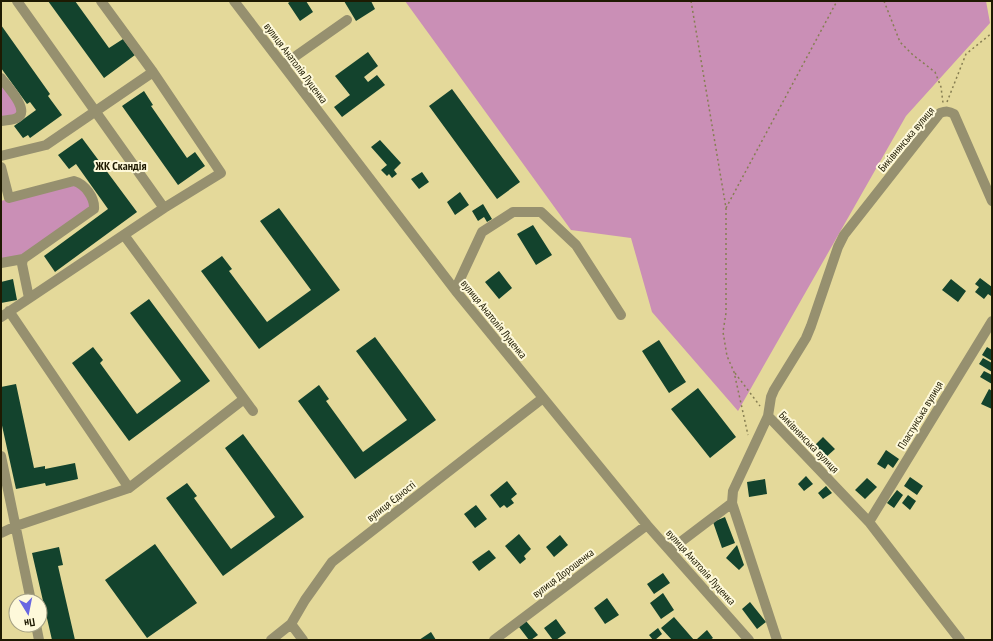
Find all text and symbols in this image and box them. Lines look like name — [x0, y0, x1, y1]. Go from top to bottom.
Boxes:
street label: вулиця Анатолія Луценка — [261, 20, 331, 106]
street label: Биківнянська вулиця — [875, 104, 937, 174]
district label: ЖК Скандія — [95, 158, 146, 173]
street label: вулиця Анатолія Луценка — [458, 277, 530, 361]
street label: Пластунська вулиця — [894, 378, 946, 452]
street label: Биківнянська вулиця — [776, 408, 842, 476]
street label: вулиця Єдності — [364, 477, 418, 525]
street label: вулиця Анатолія Луценка — [663, 526, 739, 608]
street label: вулиця Дорошенка — [529, 545, 597, 601]
north arrow — [8, 593, 48, 633]
text: Пн — [23, 615, 36, 631]

